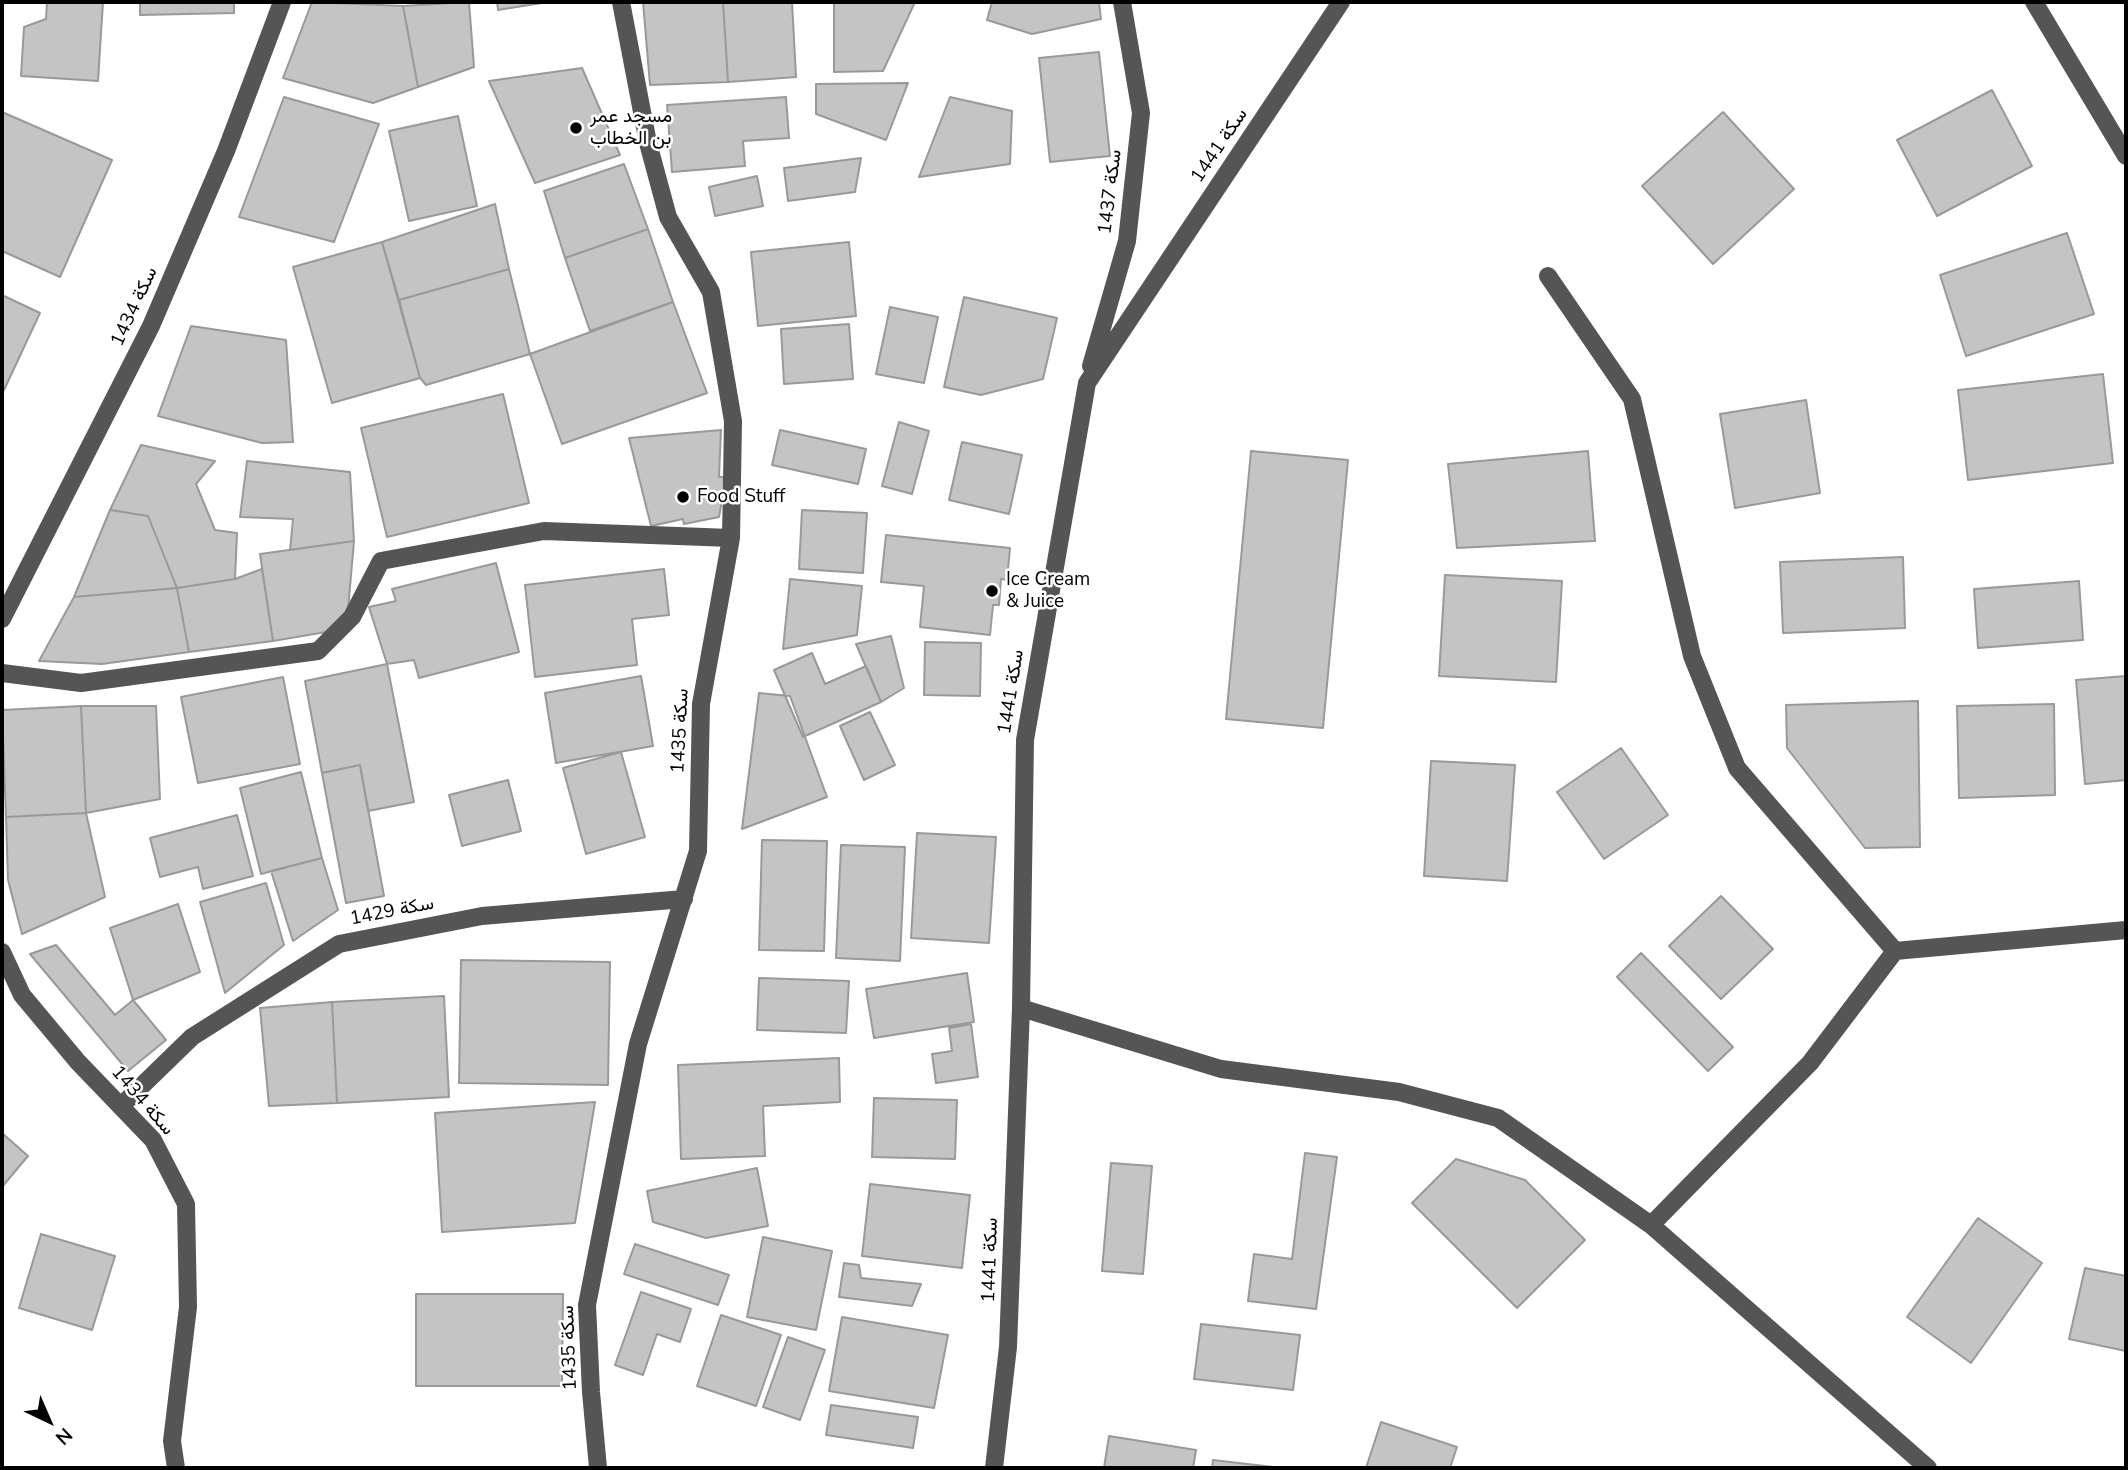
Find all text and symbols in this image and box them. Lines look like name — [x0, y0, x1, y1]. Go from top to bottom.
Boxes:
street label: سكة 1441 — [1187, 104, 1253, 188]
place label: مسجد عمر بن الخطاب — [590, 106, 672, 150]
marker: مسجد عمر بن الخطاب — [568, 120, 584, 136]
street label: سكة 1437 — [1095, 148, 1127, 236]
street label: سكة 1434 — [107, 264, 163, 350]
place label: Food Stuff — [697, 486, 785, 508]
marker: Food Stuff — [675, 489, 691, 505]
place label: Ice Cream & Juice — [1006, 569, 1090, 613]
marker: Ice Cream & Juice — [984, 583, 1000, 599]
street label: سكة 1441 — [994, 648, 1030, 736]
street label: سكة 1435 — [667, 688, 695, 774]
street label: سكة 1429 — [348, 893, 436, 931]
street label: سكة 1434 — [106, 1061, 178, 1141]
street label: سكة 1441 — [978, 1217, 1004, 1303]
street label: سكة 1435 — [557, 1305, 583, 1391]
north arrow — [14, 1386, 84, 1456]
text: N — [49, 1422, 78, 1450]

